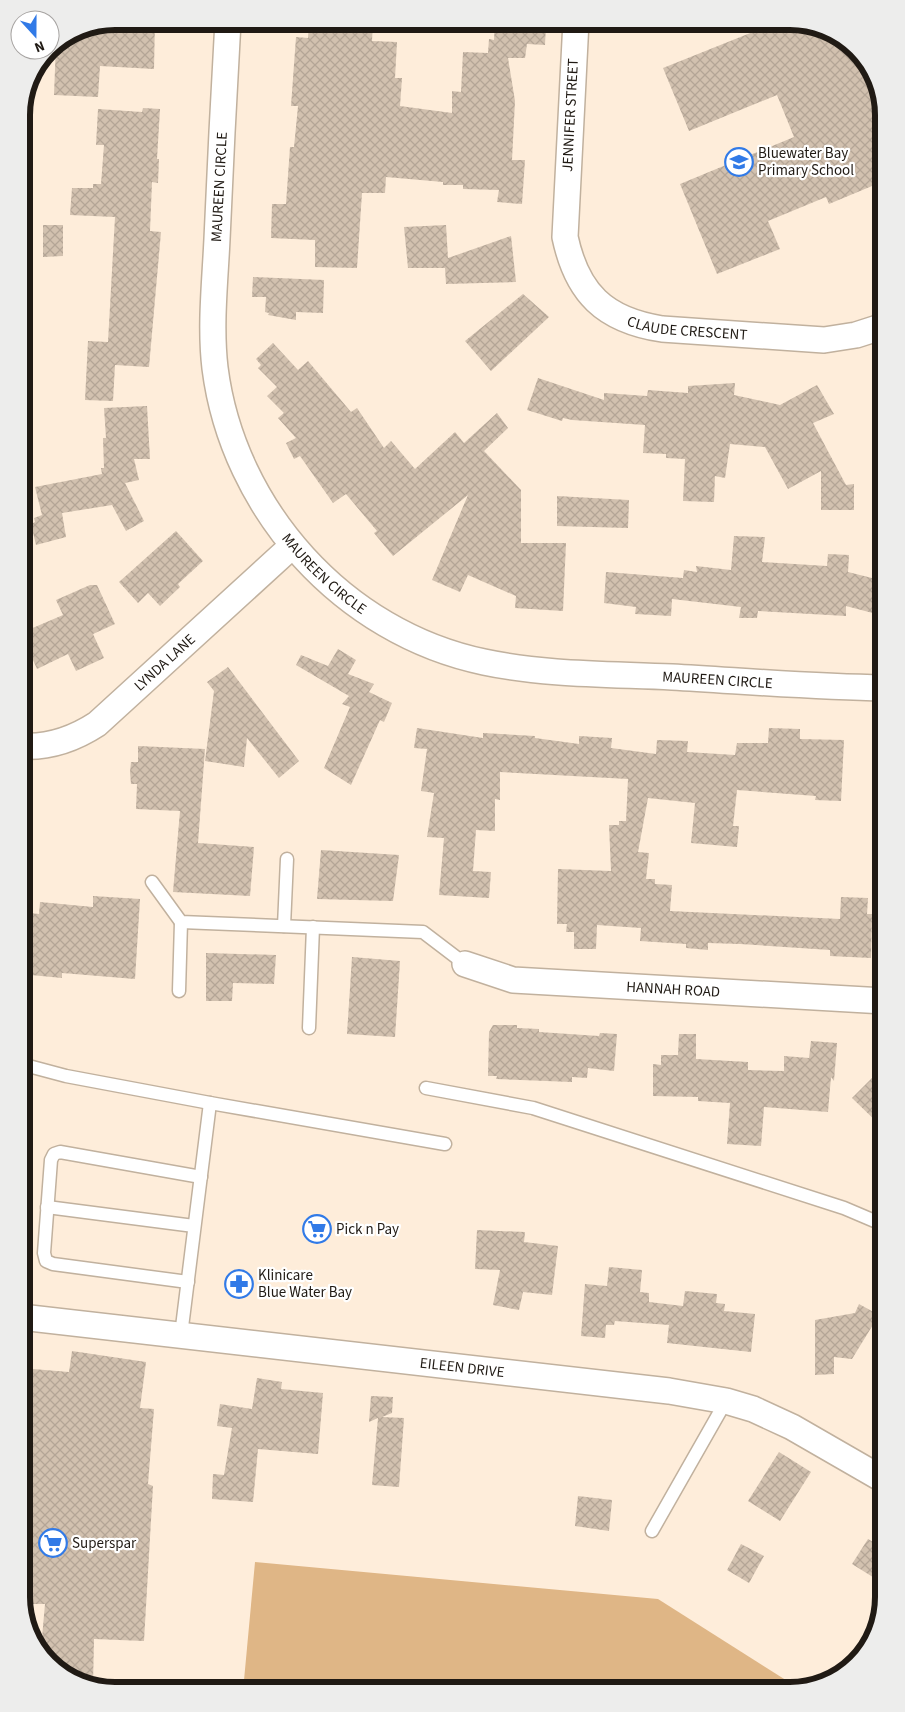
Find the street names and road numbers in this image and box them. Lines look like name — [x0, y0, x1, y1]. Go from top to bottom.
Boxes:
street label: JENNIFER STREET — [557, 58, 584, 172]
street label: MAUREEN CIRCLE — [206, 131, 233, 243]
street label: CLAUDE CRESCENT — [624, 311, 748, 346]
street label: MAUREEN CIRCLE — [276, 529, 371, 620]
street label: LYNDA LANE — [130, 629, 200, 696]
street label: MAUREEN CIRCLE — [662, 667, 773, 694]
street label: HANNAH ROAD — [626, 976, 721, 1003]
street label: EILEEN DRIVE — [419, 1353, 506, 1383]

